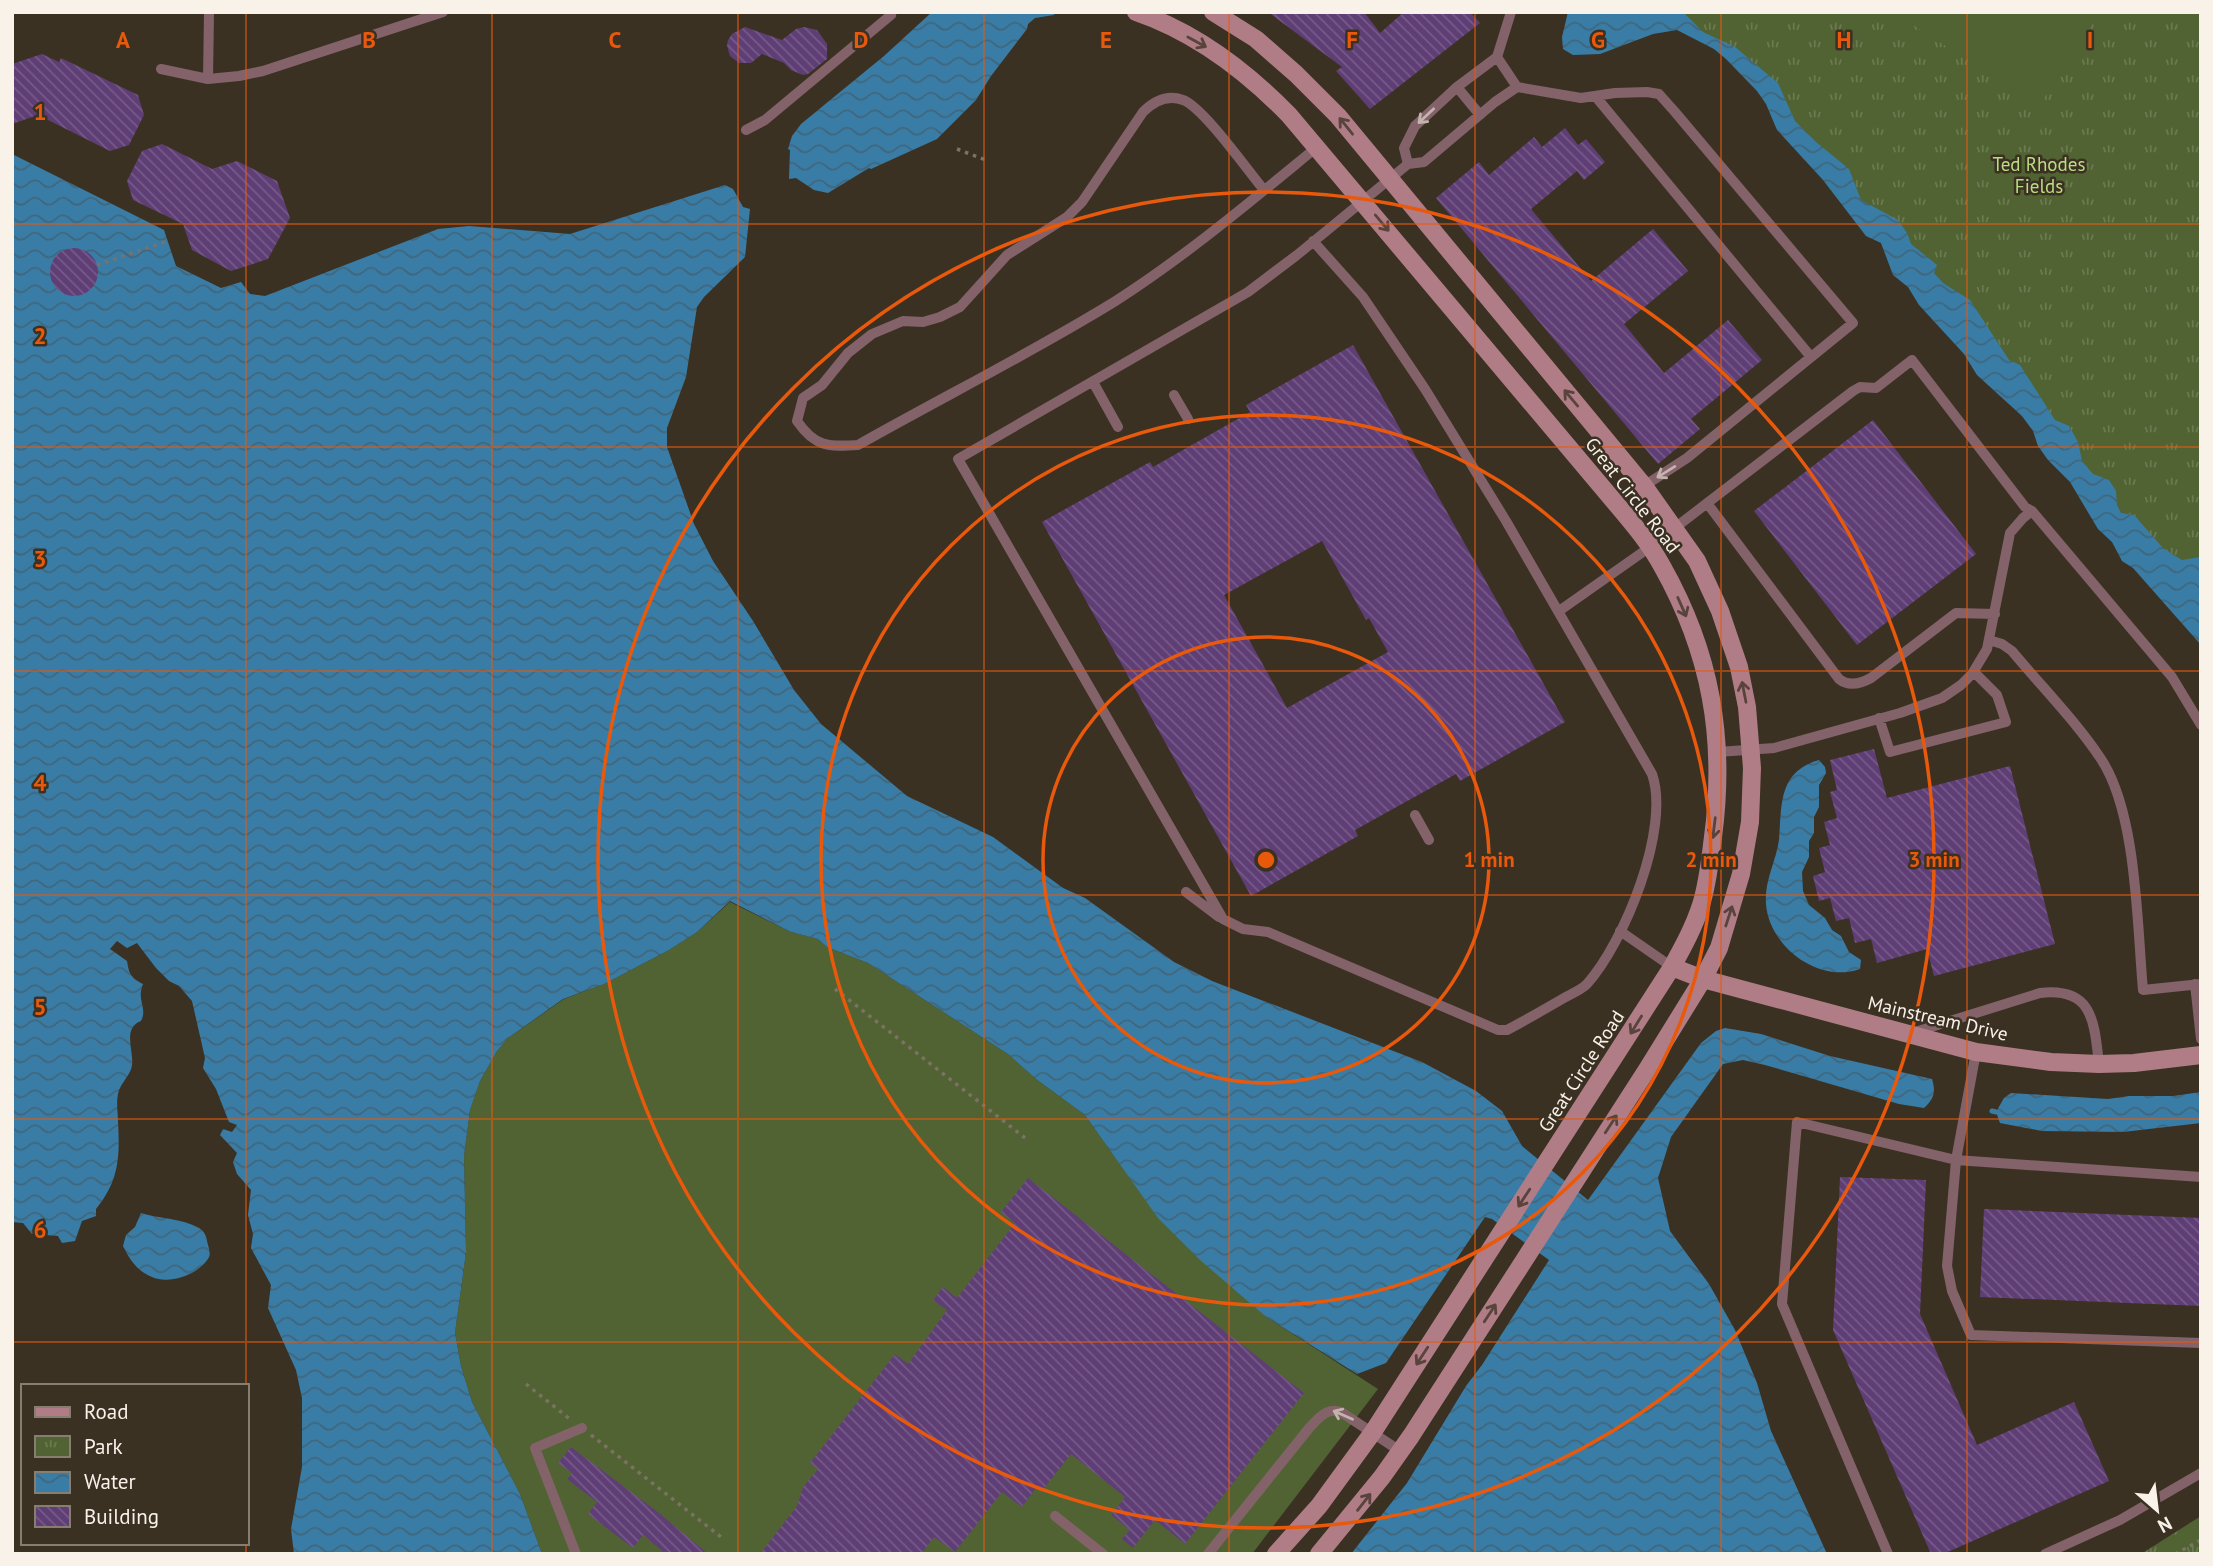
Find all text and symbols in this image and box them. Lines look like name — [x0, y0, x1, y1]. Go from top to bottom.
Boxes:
text: A — [116, 25, 130, 54]
text: B — [362, 25, 376, 54]
text: C — [609, 25, 622, 54]
text: D — [854, 25, 868, 54]
text: E — [1100, 25, 1112, 54]
text: F — [1346, 25, 1358, 54]
text: G — [1591, 25, 1605, 54]
text: H — [1837, 25, 1851, 54]
text: I — [2087, 25, 2093, 54]
one-way arrow — [1186, 36, 1207, 49]
text: 1 — [33, 97, 47, 126]
one-way arrow — [1418, 108, 1435, 125]
one-way arrow — [1338, 118, 1353, 136]
park label: Ted Rhodes Fields — [1993, 152, 2085, 198]
one-way arrow — [1374, 213, 1390, 231]
text: 2 — [33, 321, 47, 350]
one-way arrow — [1563, 389, 1579, 407]
street label: Great Circle Road — [1580, 432, 1686, 558]
one-way arrow — [1656, 466, 1676, 480]
text: 3 — [33, 544, 47, 573]
one-way arrow — [1676, 595, 1689, 617]
one-way arrow — [1737, 681, 1751, 704]
text: 4 — [33, 768, 47, 797]
one-way arrow — [1708, 817, 1721, 839]
text: 1 min — [1463, 846, 1515, 873]
text: 2 min — [1685, 846, 1737, 873]
text: 3 min — [1908, 846, 1960, 873]
centre of rings — [1254, 848, 1278, 872]
one-way arrow — [1723, 905, 1736, 927]
street label: Mainstream Drive — [1866, 990, 2010, 1046]
text: 5 — [33, 992, 47, 1021]
street label: Great Circle Road — [1533, 1006, 1629, 1136]
one-way arrow — [1628, 1015, 1642, 1035]
one-way arrow — [1604, 1115, 1618, 1135]
one-way arrow — [1517, 1188, 1532, 1207]
text: 6 — [33, 1215, 47, 1244]
one-way arrow — [1483, 1304, 1498, 1323]
one-way arrow — [1415, 1346, 1430, 1365]
legend — [21, 1384, 248, 1545]
text: Road — [84, 1398, 128, 1425]
one-way arrow — [1333, 1408, 1354, 1421]
text: Park — [84, 1433, 123, 1460]
text: Water — [84, 1468, 136, 1495]
north arrow — [2122, 1475, 2192, 1545]
one-way arrow — [1356, 1493, 1371, 1511]
text: Building — [84, 1503, 159, 1530]
text: N — [2154, 1511, 2176, 1539]

